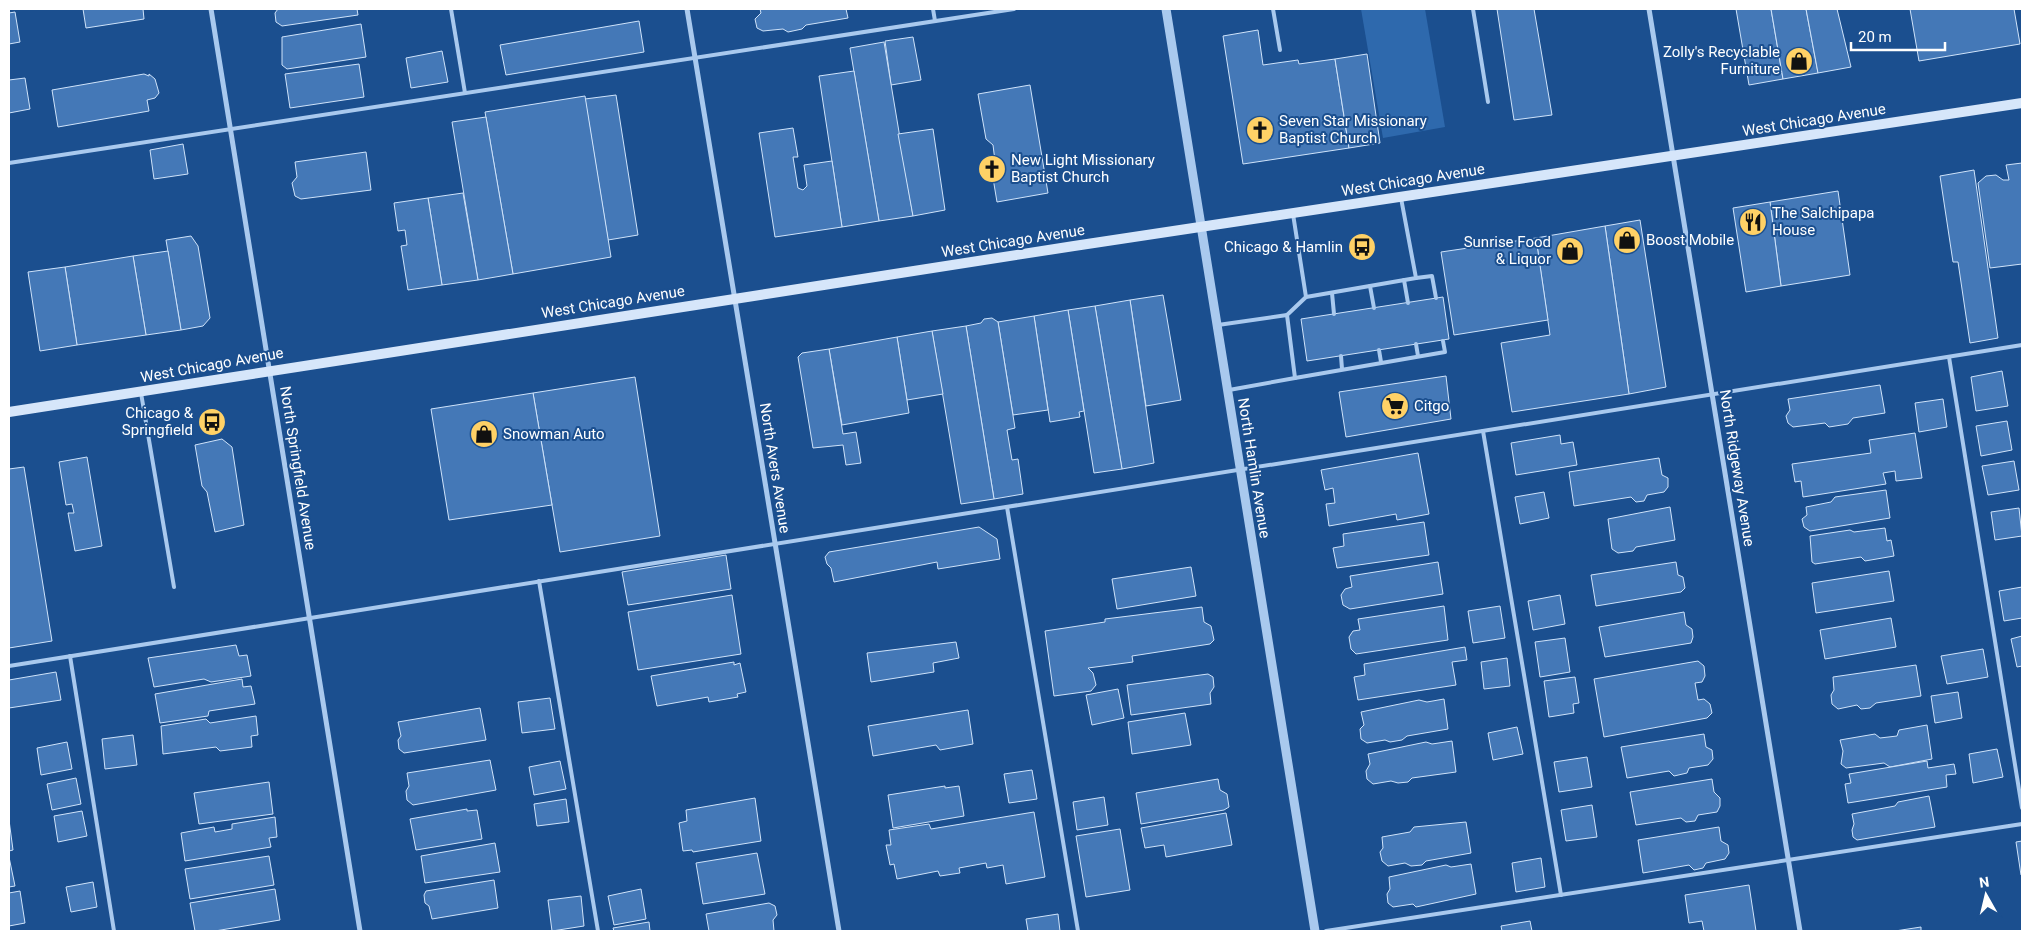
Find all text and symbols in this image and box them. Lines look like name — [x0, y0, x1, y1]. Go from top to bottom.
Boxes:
scale bar — [1851, 20, 1945, 52]
text: 20 m — [1858, 28, 1892, 46]
place label: Zolly's Recyclable Furniture — [1663, 43, 1780, 78]
shop icon: Zolly's Recyclable Furniture — [1784, 46, 1814, 76]
street label: West Chicago Avenue — [1741, 100, 1887, 140]
place label: Seven Star Missionary Baptist Church — [1279, 112, 1427, 147]
church icon: Seven Star Missionary Baptist Church — [1245, 115, 1275, 145]
place label: New Light Missionary Baptist Church — [1011, 151, 1155, 186]
church icon: New Light Missionary Baptist Church — [977, 154, 1007, 184]
street label: West Chicago Avenue — [1340, 160, 1486, 200]
place label: The Salchipapa House — [1772, 204, 1875, 239]
restaurant icon: The Salchipapa House — [1738, 207, 1768, 237]
street label: West Chicago Avenue — [940, 221, 1086, 261]
shop icon: Boost Mobile — [1612, 225, 1642, 255]
place label: Boost Mobile — [1646, 231, 1734, 249]
bus stop icon: Chicago & Hamlin — [1347, 232, 1377, 262]
place label: Sunrise Food & Liquor — [1464, 233, 1551, 268]
shop icon: Sunrise Food & Liquor — [1555, 236, 1585, 266]
place label: Chicago & Hamlin — [1224, 238, 1343, 256]
street label: West Chicago Avenue — [540, 282, 686, 322]
street label: West Chicago Avenue — [139, 344, 285, 386]
street label: North Springfield Avenue — [276, 385, 320, 551]
street label: North Ridgeway Avenue — [1716, 388, 1758, 548]
supermarket icon: Citgo — [1380, 391, 1410, 421]
street label: North Hamlin Avenue — [1234, 396, 1274, 540]
place label: Citgo — [1414, 397, 1449, 415]
street label: North Avers Avenue — [756, 402, 794, 535]
place label: Chicago & Springfield — [122, 404, 194, 439]
bus stop icon: Chicago & Springfield — [197, 407, 227, 437]
shop icon: Snowman Auto — [469, 419, 499, 449]
place label: Snowman Auto — [503, 425, 605, 443]
north arrow — [1961, 870, 2011, 920]
text: N — [1978, 874, 1990, 891]

